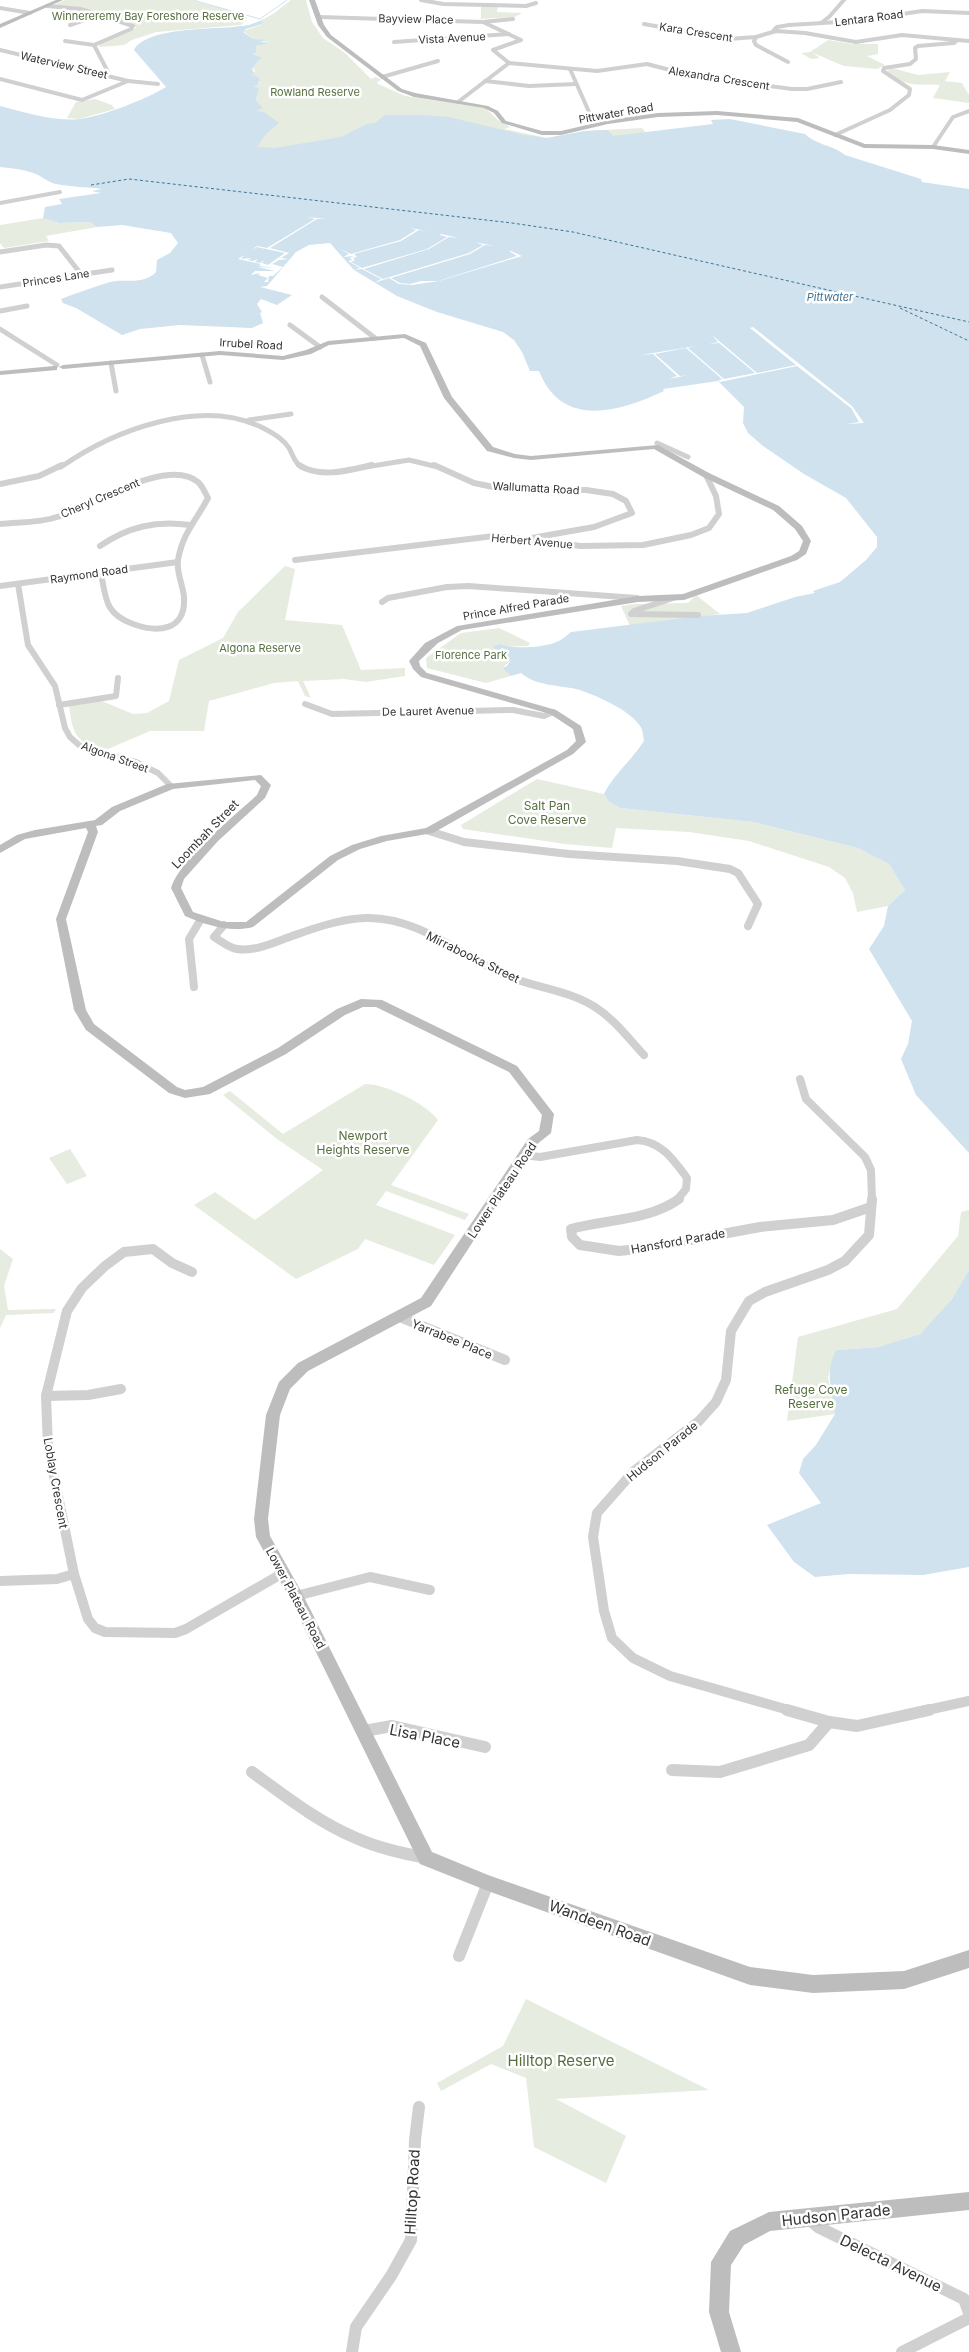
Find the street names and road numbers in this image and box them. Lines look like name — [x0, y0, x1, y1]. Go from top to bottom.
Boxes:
street label: Lentara Road — [834, 7, 904, 29]
street label: Bayview Place — [378, 11, 454, 27]
street label: Kara Crescent — [658, 19, 734, 45]
street label: Vista Avenue — [418, 29, 486, 47]
street label: Waterview Street — [19, 48, 109, 82]
street label: Alexandra Crescent — [667, 63, 771, 93]
street label: Pittwater Road — [578, 100, 654, 126]
street label: Princes Lane — [22, 266, 90, 290]
street label: Irrubel Road — [219, 335, 283, 353]
street label: Cheryl Crescent — [58, 475, 142, 521]
street label: Wallumatta Road — [492, 479, 580, 497]
street label: Herbert Avenue — [491, 530, 573, 552]
street label: Raymond Road — [49, 562, 129, 586]
street label: Prince Alfred Parade — [462, 591, 570, 623]
street label: De Lauret Avenue — [382, 703, 474, 719]
street label: Algona Street — [80, 738, 151, 776]
street label: Loombah Street — [168, 796, 242, 872]
street label: Mirrabooka Street — [424, 928, 522, 986]
street label: Lower Plateau Road — [464, 1139, 540, 1241]
street label: Hansford Parade — [630, 1225, 726, 1257]
street label: Yarrabee Place — [409, 1316, 495, 1362]
street label: Hudson Parade — [623, 1418, 701, 1484]
street label: Loblay Crescent — [41, 1436, 71, 1530]
street label: Lower Plateau Road — [263, 1545, 329, 1651]
street label: Lisa Place — [388, 1720, 462, 1752]
street label: Wandeen Road — [546, 1896, 654, 1950]
street label: Hilltop Road — [400, 2149, 424, 2235]
street label: Hudson Parade — [781, 2200, 891, 2230]
street label: Delecta Avenue — [837, 2230, 945, 2296]

